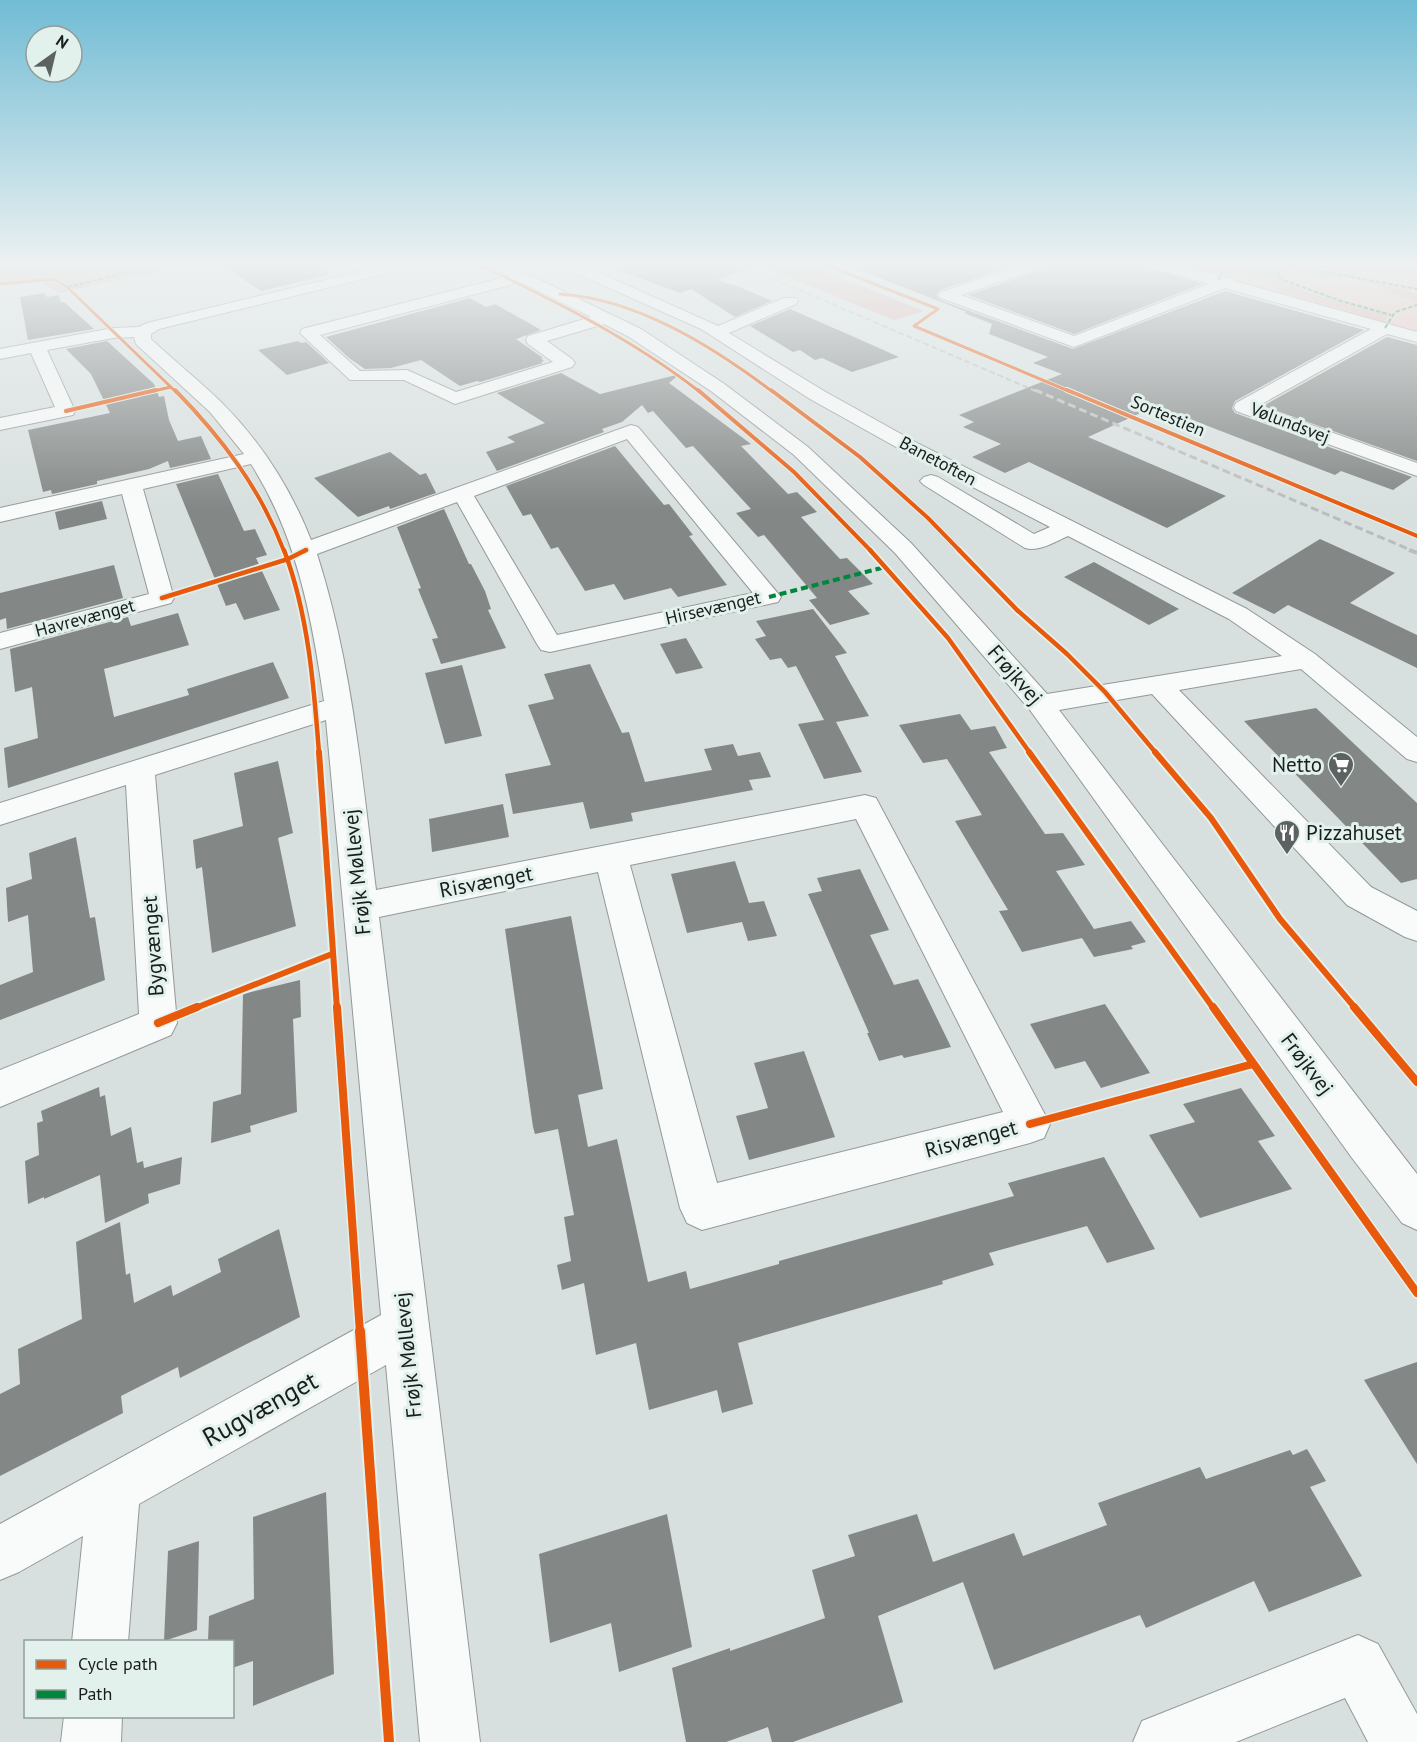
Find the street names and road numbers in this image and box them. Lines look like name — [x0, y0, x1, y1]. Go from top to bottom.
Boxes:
street label: Sortestien — [1128, 390, 1209, 441]
street label: Vølundsvej — [1246, 397, 1333, 448]
street label: Banetoften — [896, 431, 981, 490]
street label: Hirsevænget — [663, 585, 763, 630]
street label: Havrevænget — [32, 593, 137, 642]
street label: Frøjkvej — [982, 639, 1049, 710]
street label: Frøjk Møllevej — [336, 808, 377, 936]
street label: Risvænget — [437, 859, 535, 904]
street label: Bygvænget — [136, 895, 169, 997]
street label: Frøjkvej — [1275, 1027, 1340, 1100]
street label: Risvænget — [922, 1113, 1020, 1164]
street label: Frøjk Møllevej — [387, 1291, 428, 1419]
street label: Rugvænget — [196, 1363, 323, 1454]

